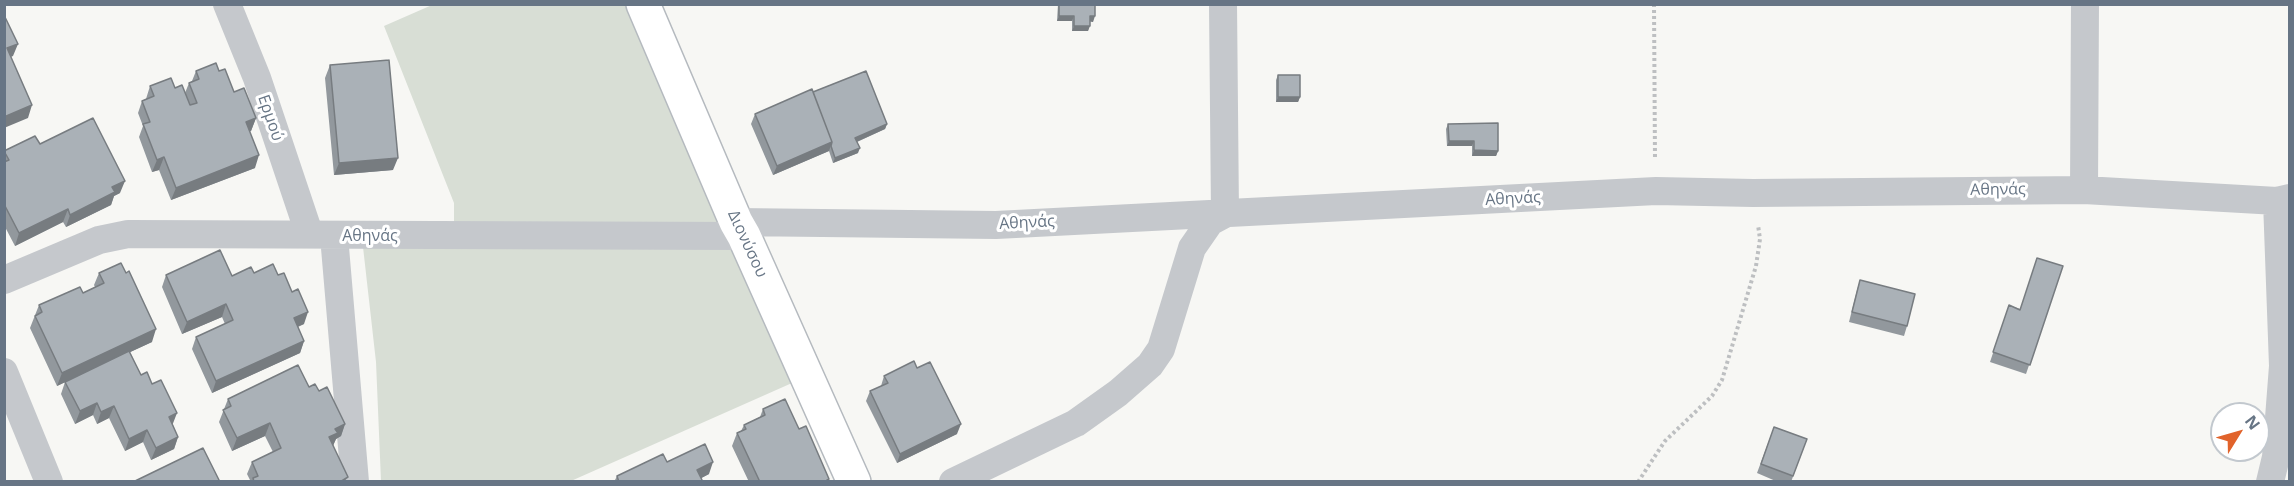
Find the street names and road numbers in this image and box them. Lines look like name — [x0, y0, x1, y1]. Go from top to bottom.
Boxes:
street label: Ερμού — [253, 92, 287, 144]
street label: Αθηνάς — [1970, 180, 2026, 200]
street label: Αθηνάς — [1485, 188, 1541, 210]
street label: Διονύσου — [723, 207, 771, 281]
street label: Αθηνάς — [999, 212, 1055, 234]
street label: Αθηνάς — [342, 226, 398, 246]

